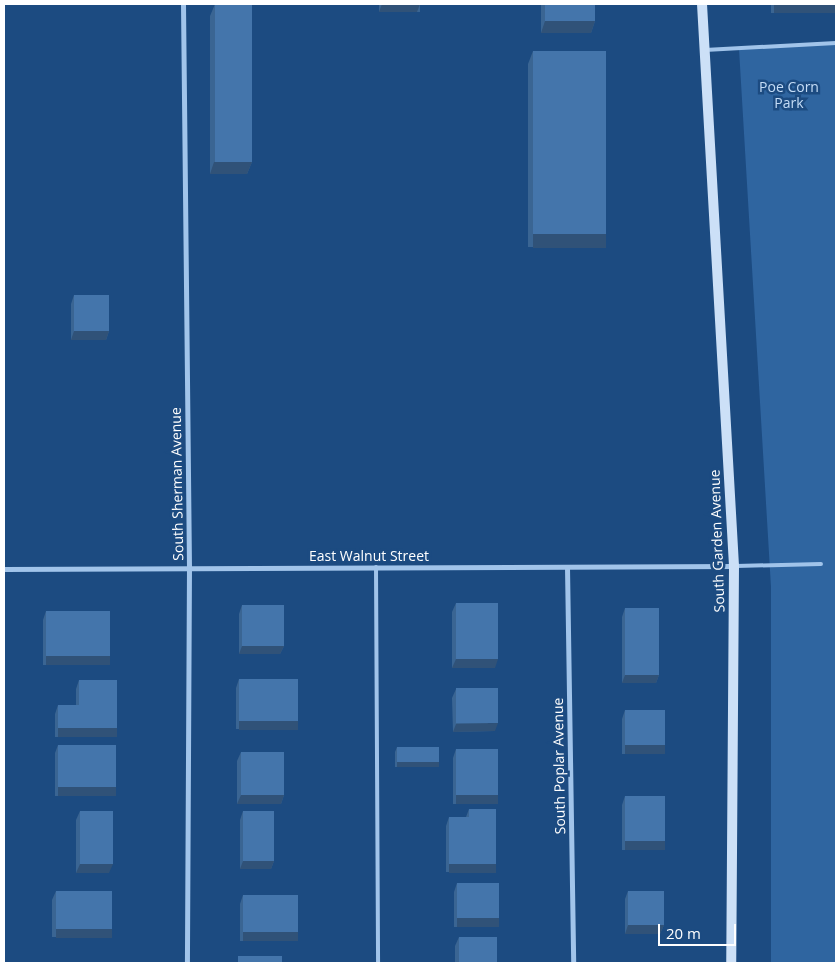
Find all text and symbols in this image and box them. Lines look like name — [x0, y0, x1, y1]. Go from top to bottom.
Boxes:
park label: Poe Corn Park — [759, 79, 819, 111]
street label: South Sherman Avenue — [167, 407, 187, 561]
street label: South Garden Avenue — [706, 469, 728, 613]
street label: East Walnut Street — [309, 548, 429, 564]
street label: South Poplar Avenue — [549, 698, 569, 834]
scale bar — [660, 914, 738, 946]
text: 20 m — [666, 923, 701, 943]

